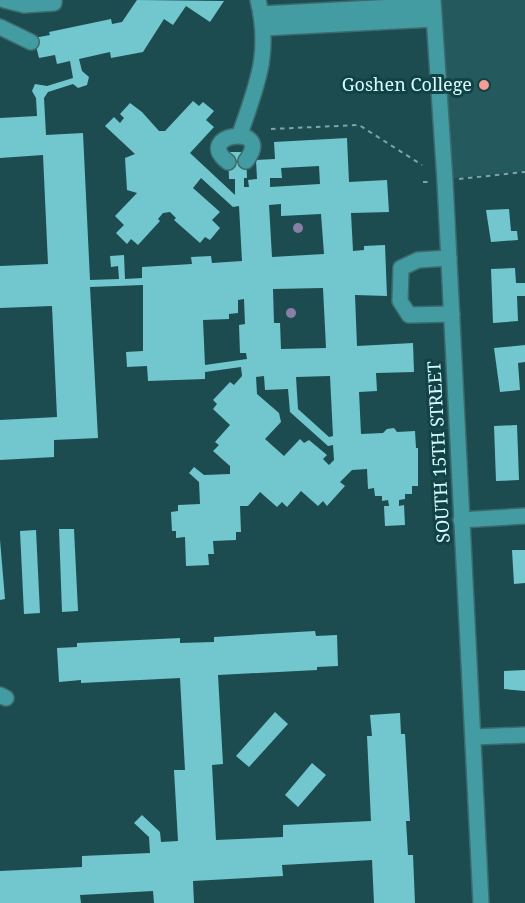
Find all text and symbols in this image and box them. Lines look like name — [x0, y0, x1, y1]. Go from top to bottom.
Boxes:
place label: Goshen College — [342, 72, 472, 96]
marker: Goshen College — [477, 78, 491, 92]
street label: SOUTH 15TH STREET — [421, 361, 455, 544]

